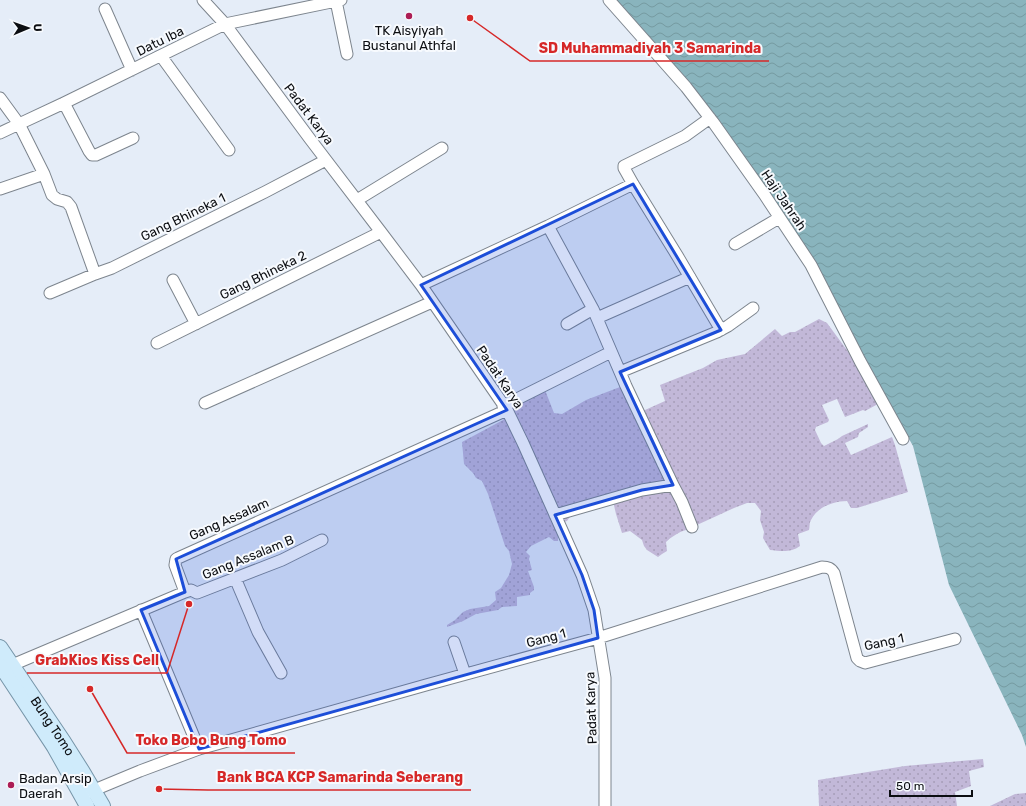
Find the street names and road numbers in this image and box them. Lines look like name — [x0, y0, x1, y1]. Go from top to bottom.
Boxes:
street label: Datu Iba — [134, 23, 186, 59]
street label: Padat Karya — [281, 81, 337, 147]
street label: Haji Jahrah — [758, 167, 810, 233]
street label: Gang Bhineka 1 — [138, 190, 228, 245]
street label: Gang Bhineka 2 — [217, 248, 309, 303]
street label: Padat Karya — [474, 343, 526, 411]
street label: Gang Assalam — [187, 495, 272, 544]
street label: Gang Assalam B — [200, 532, 296, 583]
street label: Gang 1 — [525, 626, 568, 651]
street label: Gang 1 — [863, 630, 906, 655]
street label: Padat Karya — [582, 672, 600, 744]
street label: Bung Tomo — [28, 693, 78, 758]

